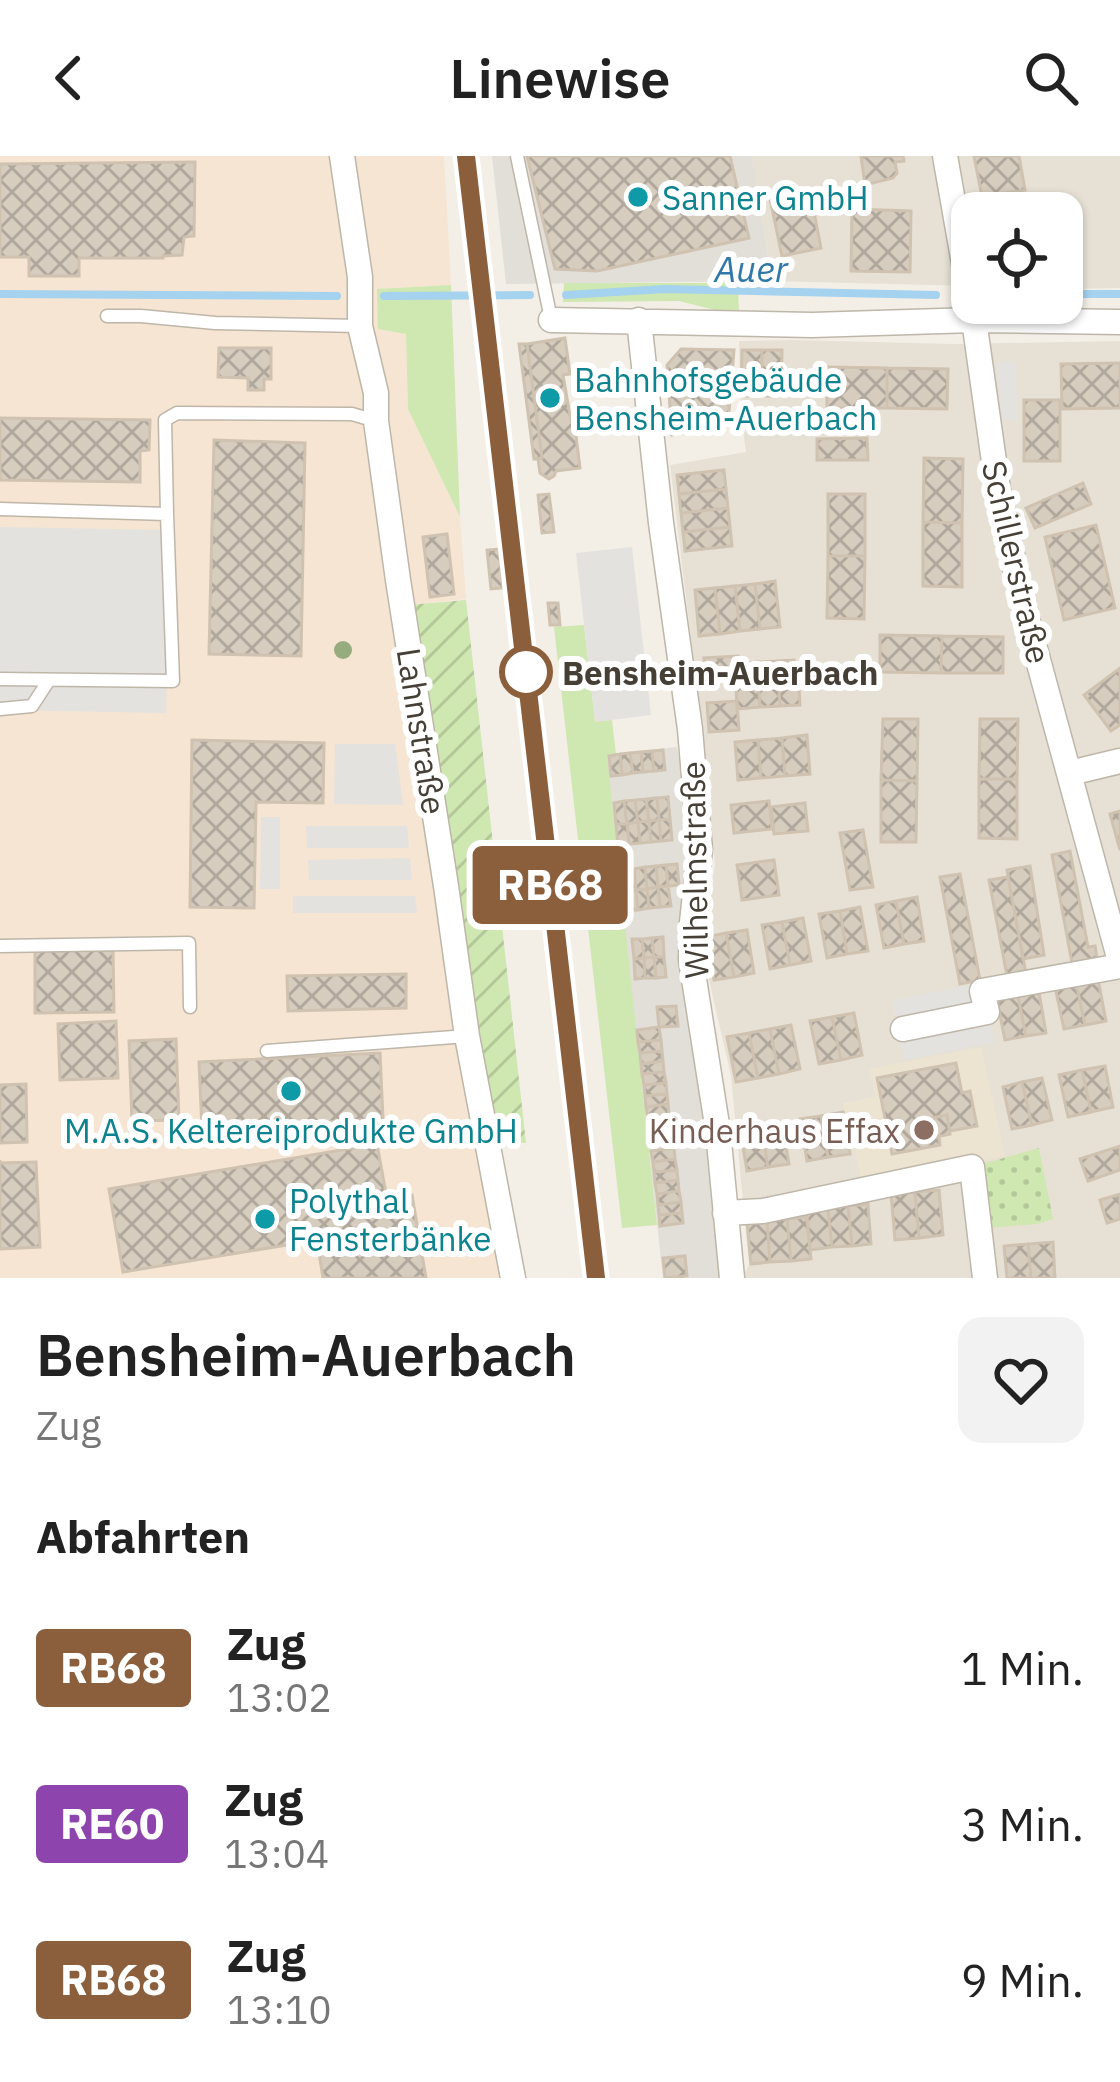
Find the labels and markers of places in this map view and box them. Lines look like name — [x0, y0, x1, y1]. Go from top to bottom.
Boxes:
place label: Sanner GmbH — [662, 176, 869, 219]
marker: Sanner GmbH — [625, 184, 651, 210]
place label: Bahnhofsgebäude Bensheim-Auerbach — [574, 358, 877, 439]
marker: Bahnhofsgebäude Bensheim-Auerbach — [537, 385, 563, 411]
marker: Bensheim-Auerbach — [501, 647, 551, 697]
place label: Bensheim-Auerbach — [562, 651, 879, 694]
marker: M.A.S. Keltereiprodukte GmbH — [278, 1078, 304, 1104]
place label: M.A.S. Keltereiprodukte GmbH — [64, 1109, 518, 1152]
place label: Kinderhaus Effax — [649, 1109, 900, 1152]
marker: Kinderhaus Effax — [911, 1117, 937, 1143]
place label: Polythal Fensterbänke — [289, 1179, 491, 1260]
marker: Polythal Fensterbänke — [252, 1206, 278, 1232]

